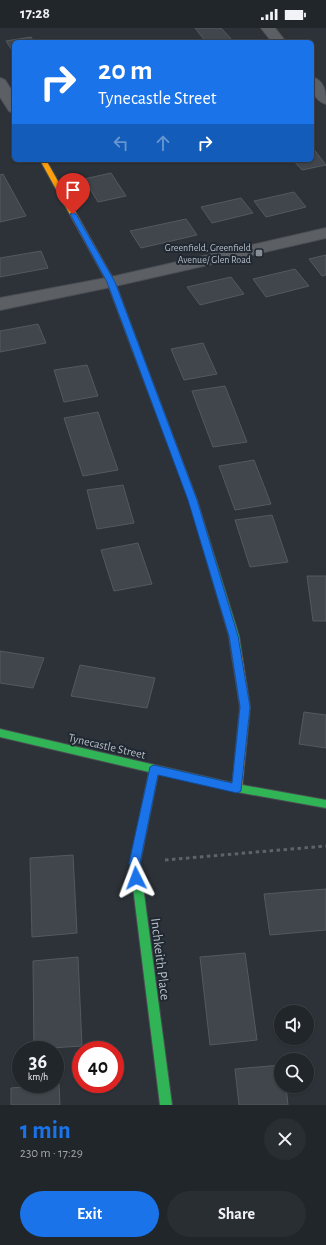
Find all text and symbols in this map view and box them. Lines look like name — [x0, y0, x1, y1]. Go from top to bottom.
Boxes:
text: 17:28 — [20, 6, 50, 21]
icon: right — [32, 56, 84, 108]
text: 20 m — [98, 57, 153, 85]
text: Tynecastle Street — [98, 90, 216, 108]
icon: left — [110, 132, 132, 154]
icon: ahead — [152, 132, 174, 154]
icon: right — [194, 132, 216, 154]
pin — [56, 173, 90, 214]
icon: arrive — [62, 179, 84, 201]
place label: Greenfield, Greenfield Avenue/ Glen Road — [165, 243, 251, 265]
marker: Greenfield, Greenfield Avenue/ Glen Road — [254, 248, 264, 258]
street label: Tynecastle Street — [67, 731, 147, 762]
position arrow — [115, 857, 157, 899]
street label: Inchkeith Place — [148, 917, 172, 1001]
map controls — [274, 1005, 314, 1093]
button: sound — [274, 1005, 314, 1045]
speed limit sign: 40 — [72, 1041, 124, 1093]
text: 36 — [29, 1052, 47, 1072]
button: search — [274, 1053, 314, 1093]
text: km/h — [28, 1072, 48, 1082]
button: close — [264, 1118, 306, 1160]
text: 1 min — [20, 1119, 71, 1143]
text: 230 m · 17:29 — [20, 1147, 83, 1160]
button: Exit — [20, 1191, 159, 1237]
button: Share — [167, 1191, 306, 1237]

